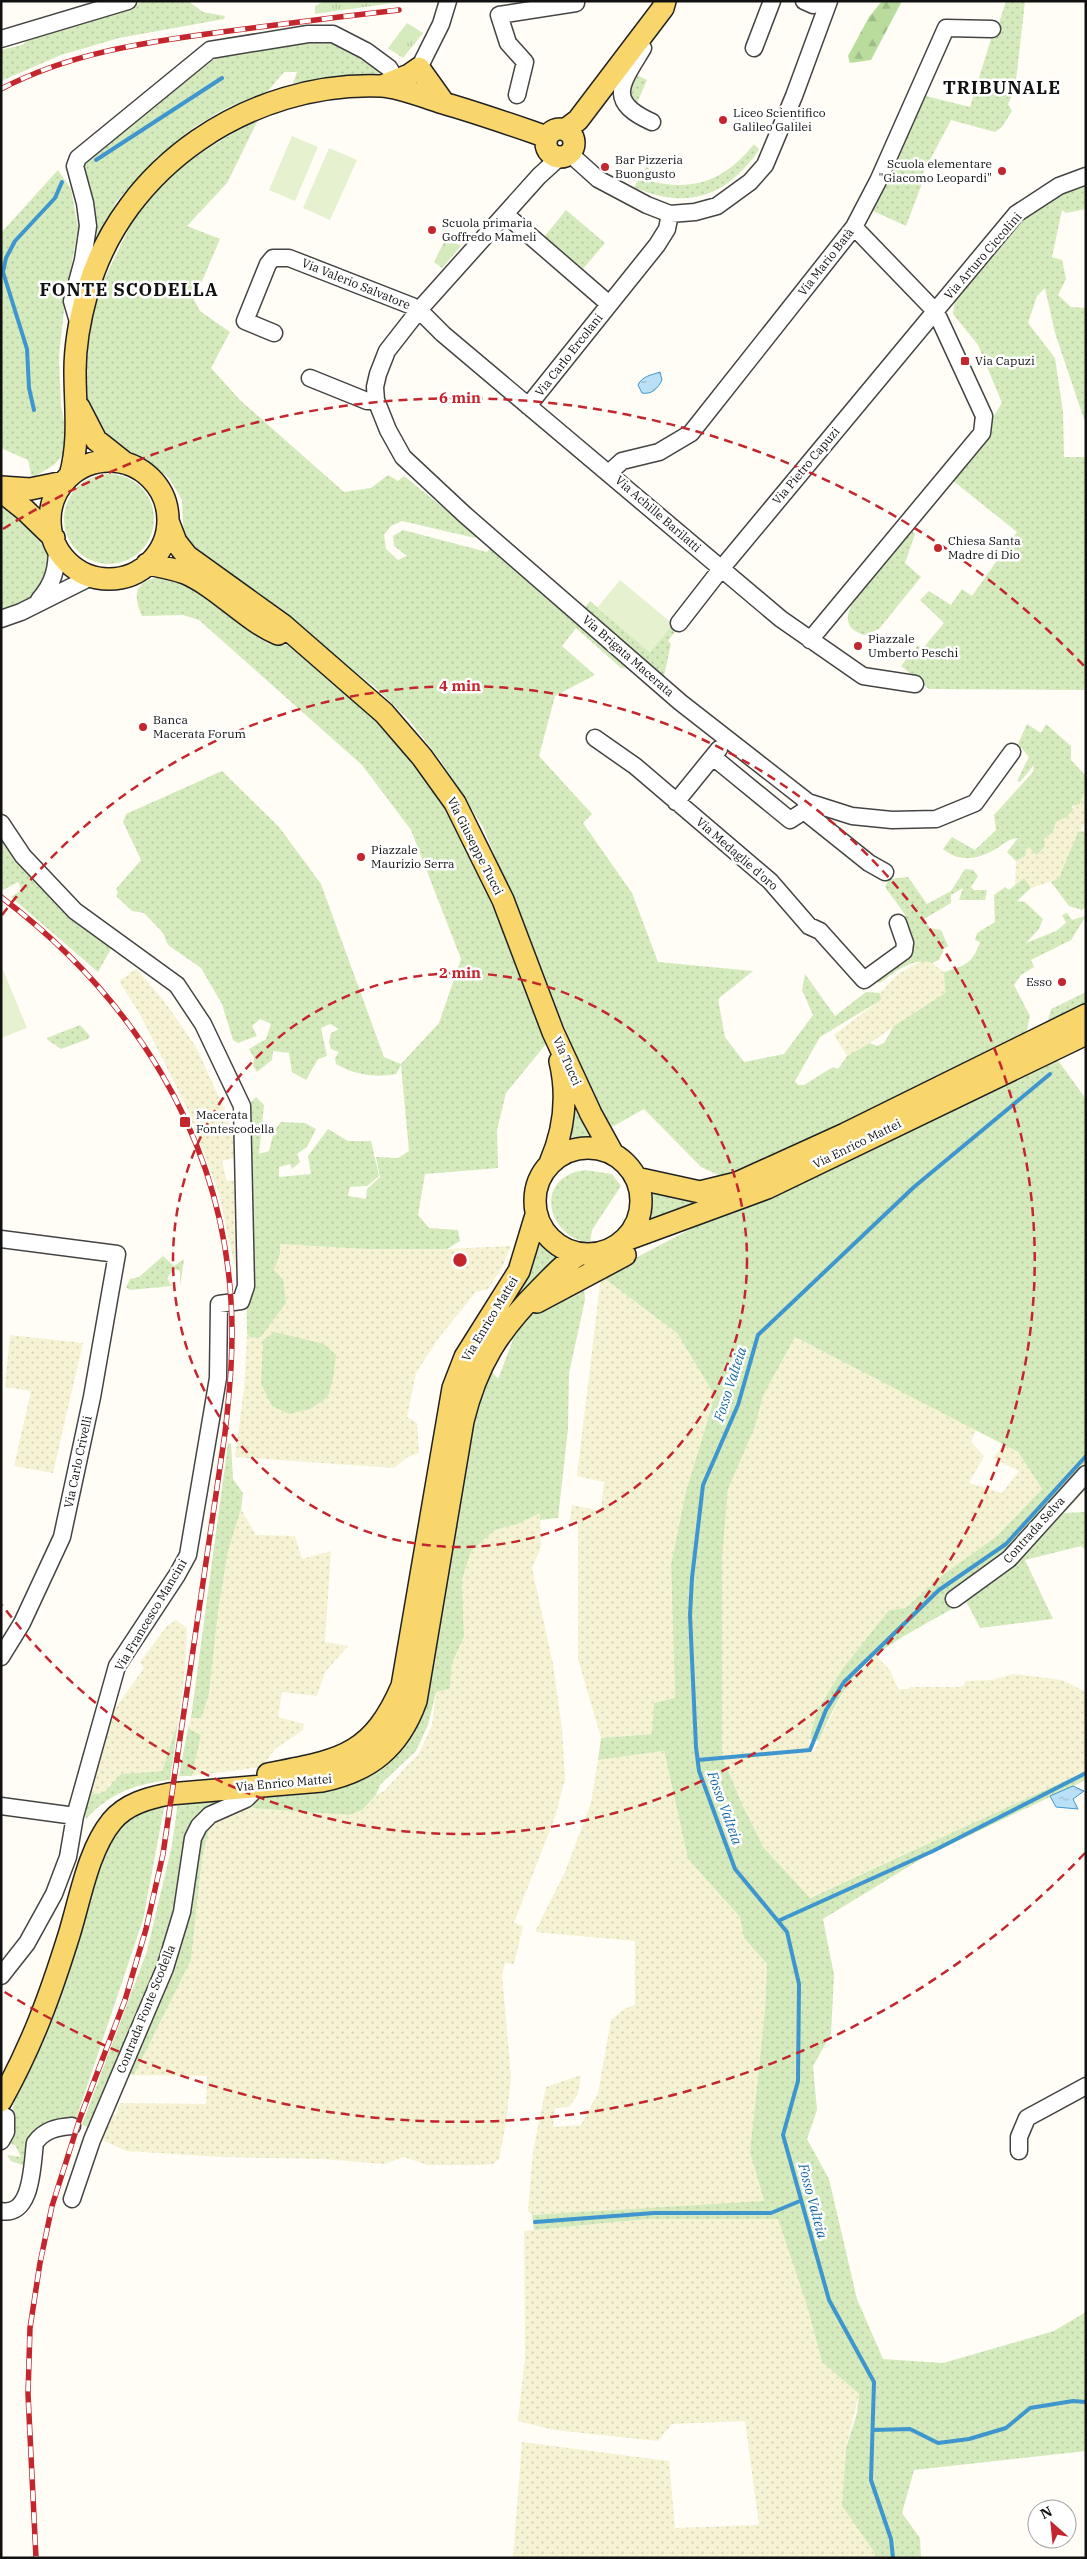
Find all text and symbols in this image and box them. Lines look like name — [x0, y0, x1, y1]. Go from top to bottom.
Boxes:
district label: TRIBUNALE — [943, 76, 1061, 99]
place label: Liceo Scientifico Galileo Galilei — [733, 105, 826, 134]
marker: Liceo Scientifico Galileo Galilei — [717, 114, 729, 126]
place label: Bar Pizzeria Buongusto — [615, 152, 684, 181]
place label: Scuola elementare "Giacomo Leopardi" — [879, 156, 992, 185]
marker: Bar Pizzeria Buongusto — [599, 161, 611, 173]
marker: Scuola elementare "Giacomo Leopardi" — [996, 165, 1008, 177]
street label: Via Arturo Ciccolini — [941, 209, 1025, 302]
place label: Scuola primaria Goffredo Mameli — [442, 215, 537, 244]
marker: Scuola primaria Goffredo Mameli — [426, 224, 438, 236]
street label: Via Mario Batà — [795, 225, 857, 299]
street label: Via Valerio Salvatore — [300, 255, 413, 312]
district label: FONTE SCODELLA — [40, 278, 219, 301]
street label: Via Carlo Ercolani — [532, 310, 606, 399]
place label: Via Capuzi — [975, 353, 1035, 368]
marker: Via Capuzi — [959, 355, 971, 367]
text: 6 min — [439, 388, 481, 407]
street label: Via Pietro Capuzi — [769, 424, 843, 507]
street label: Via Achille Barilatti — [612, 472, 704, 555]
place label: Chiesa Santa Madre di Dio — [948, 533, 1021, 562]
marker: Chiesa Santa Madre di Dio — [932, 542, 944, 554]
street label: Via Brigata Macerata — [579, 612, 678, 700]
place label: Piazzale Umberto Peschi — [868, 631, 958, 660]
marker: Piazzale Umberto Peschi — [852, 640, 864, 652]
text: 4 min — [439, 676, 481, 695]
place label: Banca Macerata Forum — [153, 712, 247, 741]
marker: Banca Macerata Forum — [137, 721, 149, 733]
street label: Via Giuseppe Tucci — [444, 794, 507, 898]
street label: Via Medaglie d'oro — [693, 814, 782, 893]
place label: Piazzale Maurizio Serra — [371, 842, 455, 871]
marker: Piazzale Maurizio Serra — [355, 851, 367, 863]
text: 2 min — [439, 963, 481, 982]
place label: Esso — [1026, 974, 1052, 989]
marker: Esso — [1056, 976, 1068, 988]
street label: Via Tucci — [550, 1034, 585, 1088]
place label: Macerata Fontescodella — [196, 1107, 275, 1136]
marker: Macerata Fontescodella — [178, 1115, 192, 1129]
street label: Via Enrico Mattei — [810, 1116, 904, 1171]
centre of rings — [451, 1251, 469, 1269]
street label: Via Enrico Mattei — [458, 1273, 521, 1364]
water label: Fosso Valteia — [709, 1344, 751, 1424]
street label: Via Carlo Crivelli — [60, 1414, 95, 1509]
street label: Contrada Selva — [1000, 1493, 1068, 1566]
street label: Via Francesco Mancini — [111, 1556, 190, 1673]
water label: Fosso Valteia — [703, 1768, 747, 1848]
street label: Via Enrico Mattei — [235, 1771, 333, 1794]
street label: Contrada Fonte Scodella — [113, 1942, 178, 2075]
water label: Fosso Valteia — [794, 2161, 832, 2241]
north arrow — [1027, 2499, 1077, 2549]
text: N — [1037, 2502, 1055, 2523]

